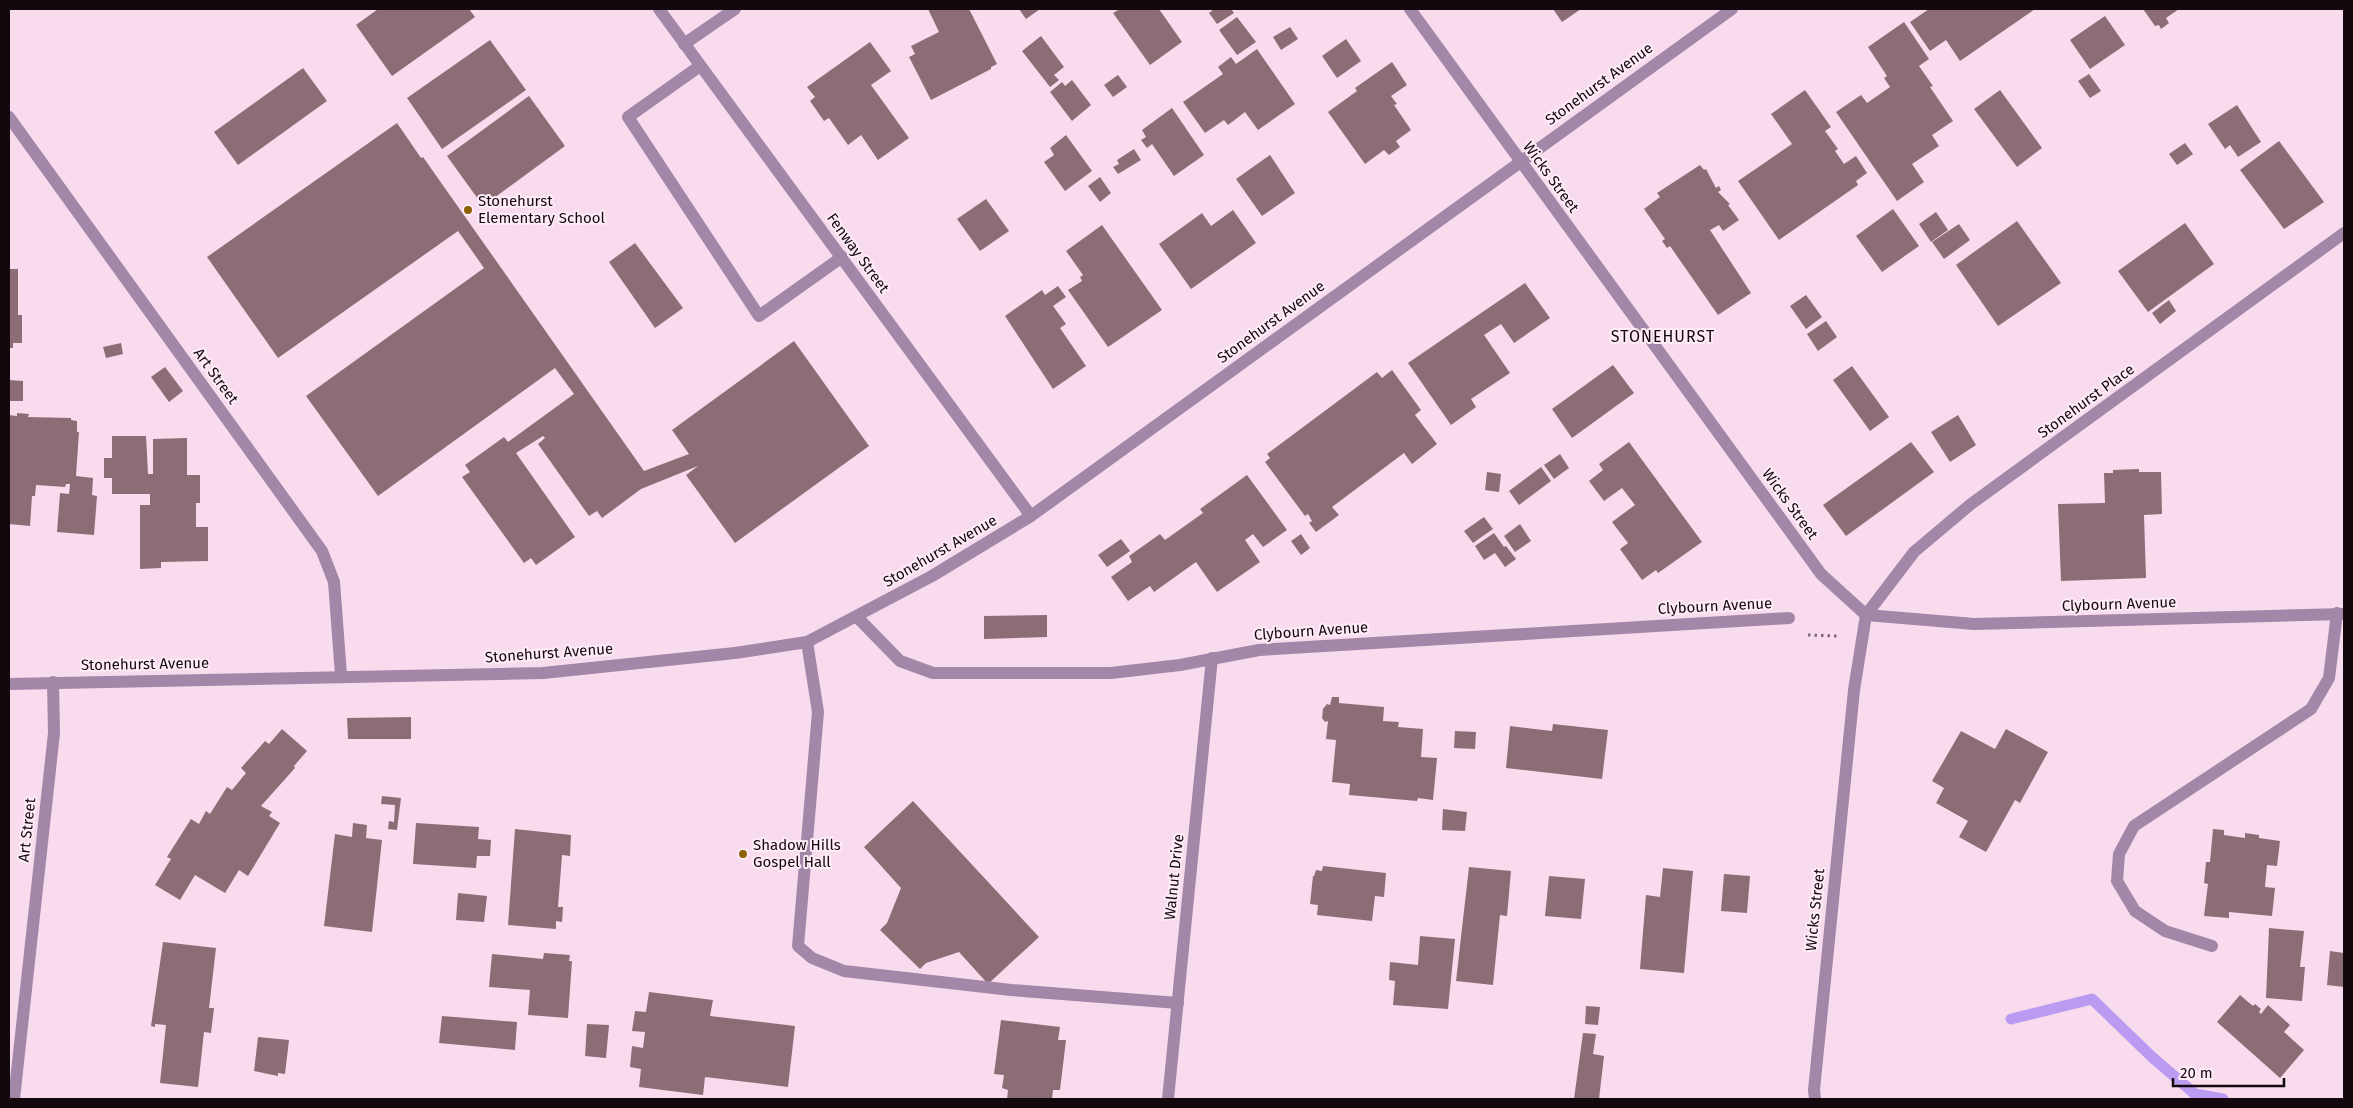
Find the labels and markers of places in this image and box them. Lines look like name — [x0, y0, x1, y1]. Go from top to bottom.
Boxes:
place label: Stonehurst Elementary School — [478, 192, 606, 227]
marker: Stonehurst Elementary School — [462, 204, 474, 216]
place label: Shadow Hills Gospel Hall — [753, 836, 841, 871]
marker: Shadow Hills Gospel Hall — [737, 848, 749, 860]

